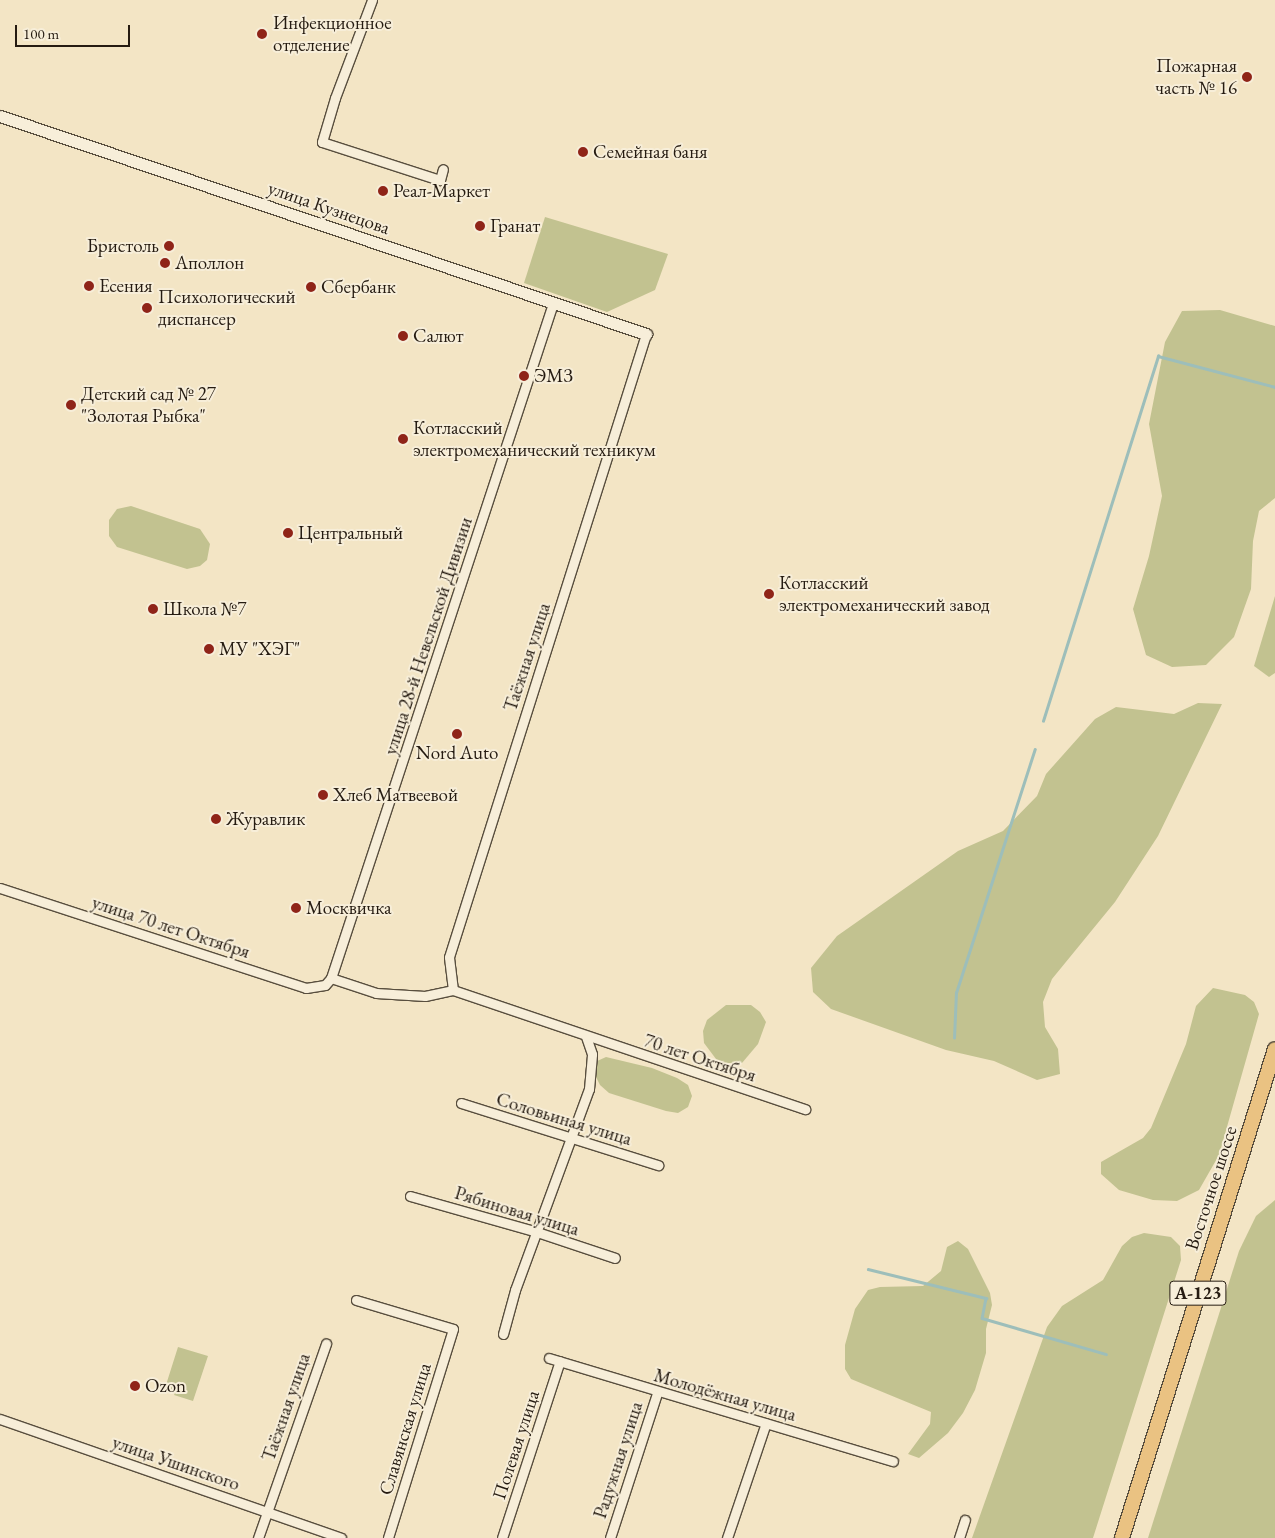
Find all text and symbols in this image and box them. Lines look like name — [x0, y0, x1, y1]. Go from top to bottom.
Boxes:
place label: Инфекционное отделение — [273, 12, 392, 56]
scale bar — [18, 15, 132, 47]
text: 100 m — [23, 24, 59, 43]
marker: Инфекционное отделение — [255, 27, 269, 41]
place label: Пожарная часть № 16 — [1155, 55, 1237, 99]
marker: Пожарная часть № 16 — [1241, 71, 1253, 83]
place label: Семейная баня — [593, 141, 708, 163]
marker: Семейная баня — [577, 146, 589, 158]
street label: улица Кузнецова — [265, 176, 393, 240]
place label: Реал-Маркет — [393, 180, 490, 202]
marker: Реал-Маркет — [377, 185, 389, 197]
place label: Гранат — [490, 215, 540, 237]
marker: Гранат — [474, 220, 486, 232]
place label: Бристоль — [87, 235, 159, 257]
marker: Бристоль — [163, 240, 175, 252]
place label: Аполлон — [175, 252, 244, 274]
marker: Аполлон — [159, 257, 171, 269]
place label: Есения — [99, 275, 152, 297]
place label: Сбербанк — [321, 276, 396, 298]
marker: Есения — [83, 280, 95, 292]
marker: Сбербанк — [305, 281, 317, 293]
place label: Психологический диспансер — [158, 286, 295, 330]
marker: Психологический диспансер — [140, 301, 154, 315]
place label: Салют — [413, 325, 464, 347]
marker: Салют — [397, 330, 409, 342]
place label: ЭМЗ — [534, 365, 573, 387]
marker: ЭМЗ — [518, 370, 530, 382]
place label: Детский сад № 27 "Золотая Рыбка" — [81, 383, 216, 427]
marker: Детский сад № 27 "Золотая Рыбка" — [65, 399, 77, 411]
place label: Котласский электромеханический техникум — [413, 417, 656, 461]
marker: Котласский электромеханический техникум — [397, 433, 409, 445]
street label: улица 28-й Невельской Дивизии — [379, 514, 477, 758]
place label: Центральный — [298, 522, 403, 544]
marker: Центральный — [282, 527, 294, 539]
place label: Котласский электромеханический завод — [779, 572, 990, 616]
marker: Котласский электромеханический завод — [763, 588, 775, 600]
place label: Школа №7 — [163, 598, 246, 620]
street label: Таёжная улица — [499, 600, 555, 714]
marker: Школа №7 — [147, 603, 159, 615]
place label: МУ "ХЭГ" — [219, 638, 300, 660]
marker: МУ "ХЭГ" — [203, 643, 215, 655]
marker: Nord Auto — [451, 728, 463, 740]
place label: Nord Auto — [416, 742, 498, 764]
place label: Хлеб Матвеевой — [333, 784, 458, 806]
marker: Хлеб Матвеевой — [317, 789, 329, 801]
place label: Журавлик — [226, 808, 305, 830]
marker: Журавлик — [210, 813, 222, 825]
street label: улица 70 лет Октября — [89, 891, 253, 963]
place label: Москвичка — [306, 897, 392, 919]
marker: Москвичка — [290, 902, 302, 914]
street label: 70 лет Октября — [641, 1029, 759, 1087]
street label: Соловьиная улица — [493, 1088, 635, 1150]
street label: Восточное шоссе — [1180, 1123, 1242, 1253]
street label: Рябиновая улица — [452, 1181, 582, 1241]
road number: А-123 — [1169, 1278, 1227, 1309]
street label: Таёжная улица — [257, 1350, 315, 1464]
street label: Славянская улица — [374, 1360, 436, 1498]
street label: Молодёжная улица — [651, 1364, 799, 1426]
place label: Ozon — [145, 1375, 186, 1397]
marker: Ozon — [129, 1380, 141, 1392]
street label: Полевая улица — [488, 1388, 544, 1502]
street label: Радужная улица — [588, 1399, 648, 1521]
street label: улица Ушинского — [109, 1431, 243, 1495]

